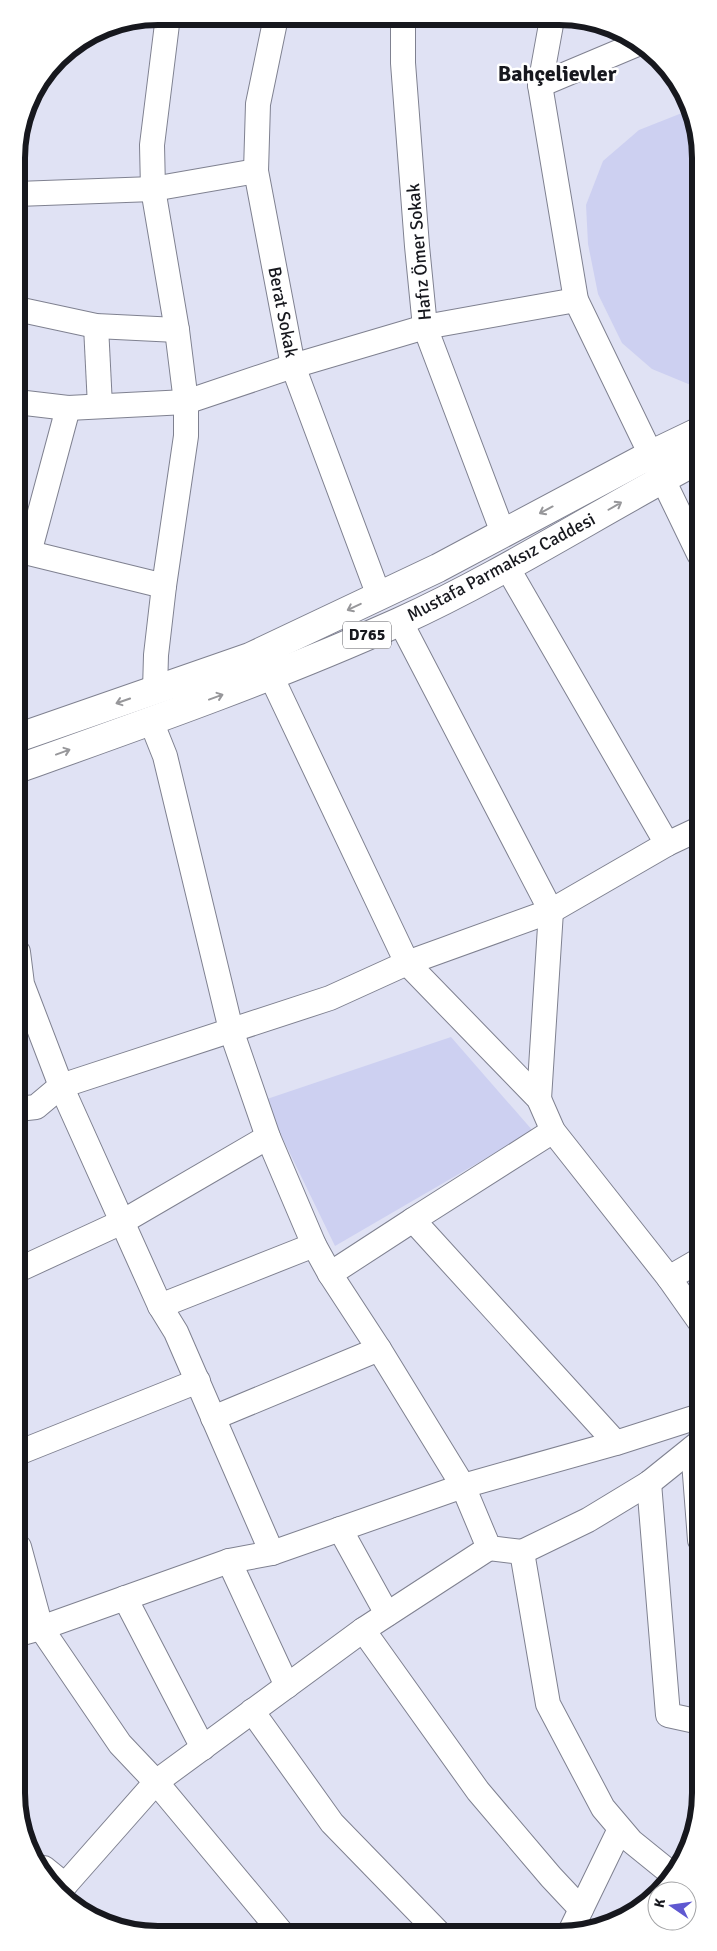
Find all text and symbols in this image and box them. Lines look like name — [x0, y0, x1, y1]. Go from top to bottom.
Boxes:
district label: Bahçelievler — [498, 60, 617, 87]
street label: Hafız Ömer Sokak — [402, 183, 436, 321]
street label: Berat Sokak — [263, 265, 303, 359]
one-way arrow — [607, 501, 621, 511]
one-way arrow — [539, 506, 554, 516]
street label: Mustafa Parmaksız Caddesi — [403, 508, 599, 626]
one-way arrow — [347, 603, 362, 613]
road number: D765 — [343, 622, 391, 648]
one-way arrow — [208, 692, 223, 701]
one-way arrow — [115, 697, 131, 707]
one-way arrow — [55, 747, 71, 756]
north arrow — [647, 1881, 697, 1931]
text: K — [651, 1897, 669, 1909]

